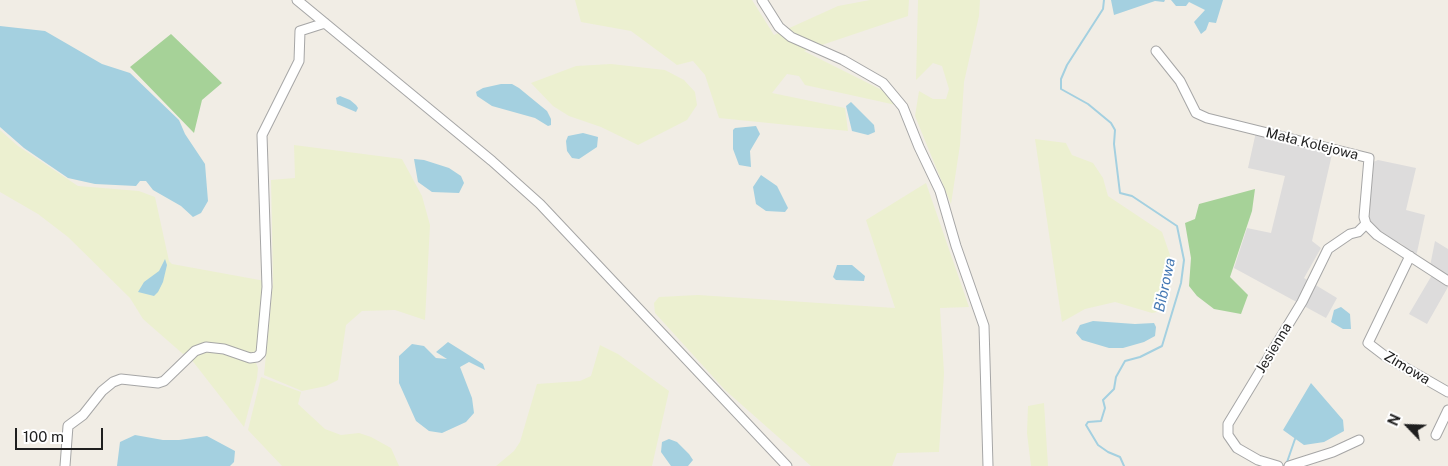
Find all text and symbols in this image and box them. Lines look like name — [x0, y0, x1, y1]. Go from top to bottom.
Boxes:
street label: Mała Kolejowa — [1264, 124, 1360, 164]
water label: Bibrowa — [1151, 256, 1179, 314]
street label: Jesienna — [1252, 320, 1296, 376]
street label: Zimowa — [1381, 348, 1433, 388]
north arrow — [1383, 401, 1433, 451]
text: N — [1385, 412, 1404, 428]
scale bar — [18, 418, 105, 450]
text: 100 m — [23, 428, 64, 445]

